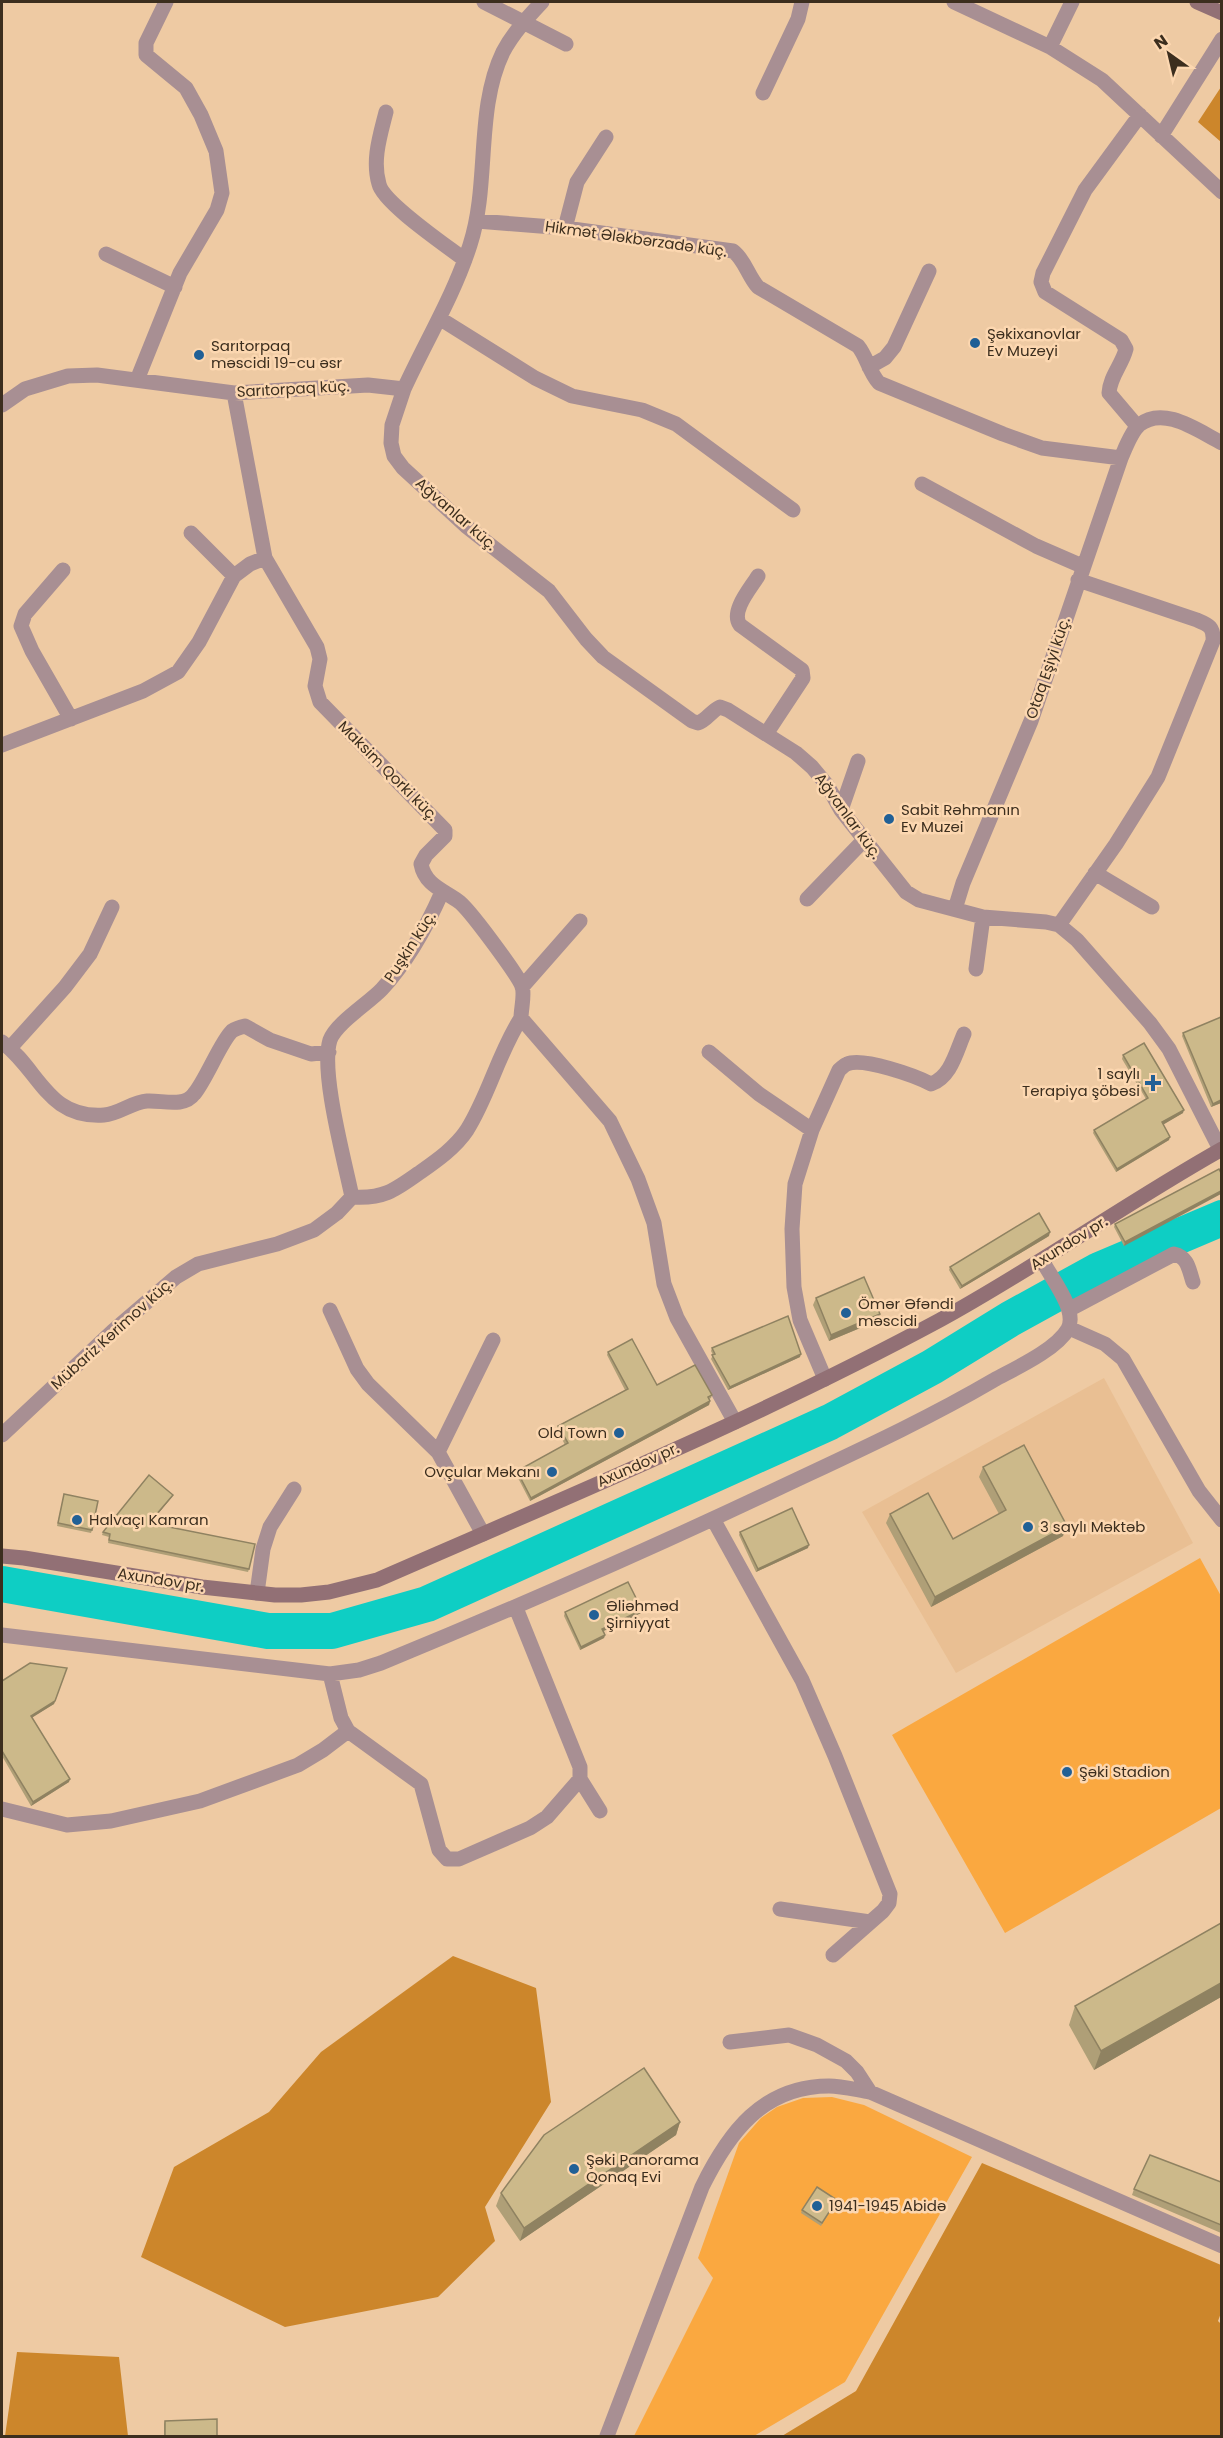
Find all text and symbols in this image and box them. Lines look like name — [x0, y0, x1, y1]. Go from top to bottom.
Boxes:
north arrow — [1139, 24, 1199, 84]
text: N — [1149, 29, 1172, 55]
street label: Hikmət Ələkbərzadə küç. — [544, 215, 728, 262]
place label: Şəkixanovlar Ev Muzeyi — [987, 323, 1081, 361]
place label: Sarıtorpaq məscidi 19-cu əsr — [211, 335, 343, 373]
marker: Şəkixanovlar Ev Muzeyi — [968, 336, 982, 350]
marker: Sarıtorpaq məscidi 19-cu əsr — [192, 348, 206, 362]
street label: Sarıtorpaq küç. — [236, 375, 350, 402]
street label: Ağvanlar küç. — [411, 472, 501, 555]
street label: Otaq Eşiyi küç. — [1020, 614, 1075, 722]
street label: Maksim Qorki küç. — [334, 716, 443, 825]
street label: Ağvanlar küç. — [810, 769, 887, 863]
place label: Sabit Rəhmanın Ev Muzei — [901, 799, 1020, 837]
marker: Sabit Rəhmanın Ev Muzei — [882, 812, 896, 826]
street label: Puşkin küç. — [379, 907, 440, 986]
place label: 1 saylı Terapiya şöbəsi — [1022, 1063, 1140, 1101]
marker: 1 saylı Terapiya şöbəsi — [1144, 1074, 1162, 1092]
street label: Axundov pr. — [1026, 1210, 1111, 1275]
street label: Mübariz Kərimov küç. — [46, 1273, 177, 1394]
place label: Ömər Əfəndi məscidi — [858, 1293, 954, 1331]
marker: Ömər Əfəndi məscidi — [839, 1306, 853, 1320]
place label: Old Town — [538, 1422, 607, 1443]
marker: Old Town — [612, 1426, 626, 1440]
street label: Axundov pr. — [594, 1437, 682, 1492]
place label: Ovçular Məkanı — [424, 1461, 540, 1482]
marker: Ovçular Məkanı — [545, 1465, 559, 1479]
place label: Halvaçı Kamran — [89, 1509, 208, 1530]
marker: Halvaçı Kamran — [70, 1513, 84, 1527]
place label: 3 saylı Məktəb — [1040, 1516, 1145, 1537]
marker: 3 saylı Məktəb — [1021, 1520, 1035, 1534]
street label: Axundov pr. — [116, 1562, 206, 1597]
place label: Əliəhməd Şirniyyat — [606, 1595, 679, 1633]
marker: Əliəhməd Şirniyyat — [587, 1608, 601, 1622]
place label: Şəki Stadion — [1079, 1761, 1170, 1782]
marker: Şəki Stadion — [1060, 1765, 1074, 1779]
place label: Şəki Panorama Qonaq Evi — [586, 2149, 699, 2187]
marker: Şəki Panorama Qonaq Evi — [567, 2162, 581, 2176]
place label: 1941-1945 Abidə — [829, 2195, 946, 2216]
marker: 1941-1945 Abidə — [810, 2199, 824, 2213]

